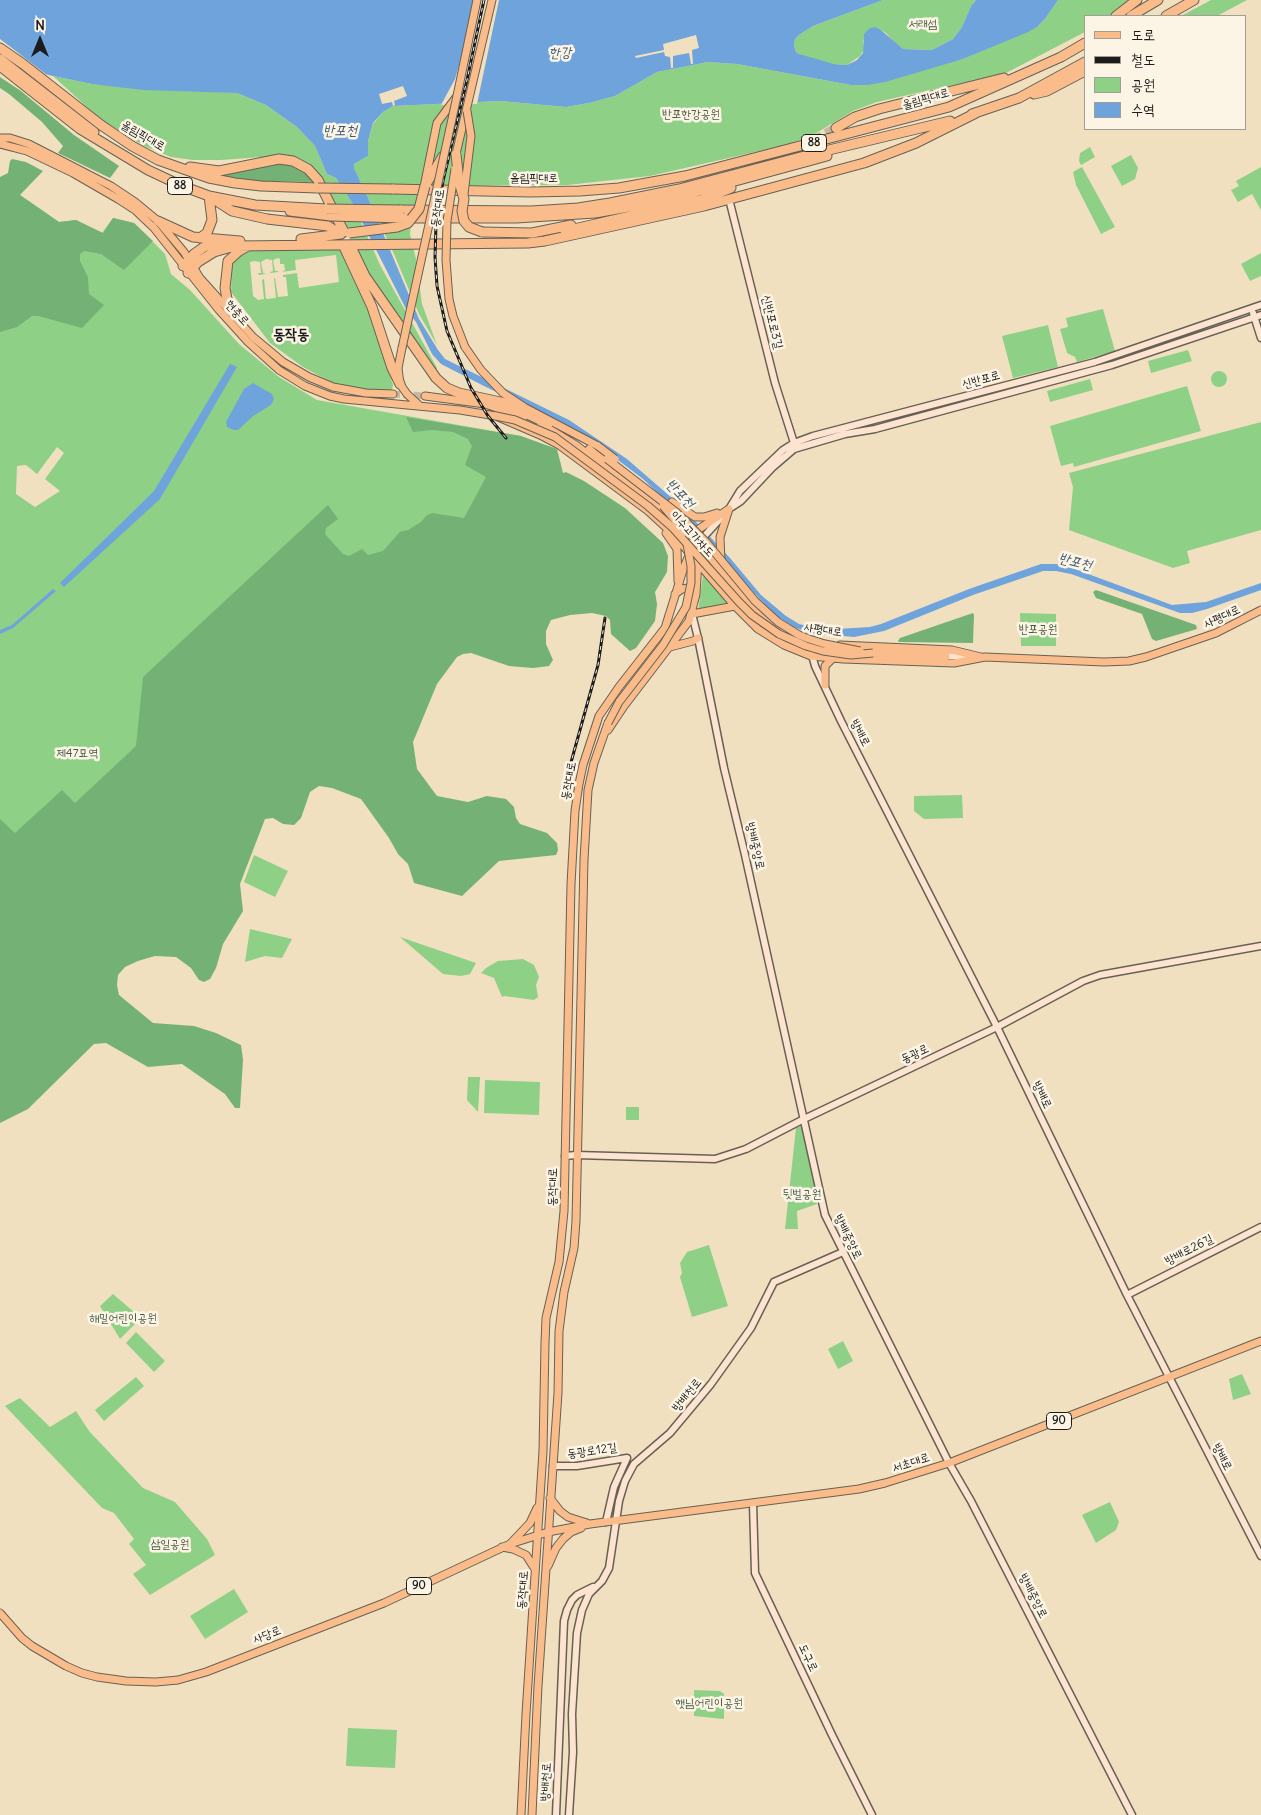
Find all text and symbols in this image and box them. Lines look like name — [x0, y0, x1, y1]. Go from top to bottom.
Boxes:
north arrow — [15, 15, 65, 65]
legend — [1084, 15, 1246, 130]
text: N — [35, 16, 45, 34]
park label: 서래섬 — [909, 18, 937, 32]
text: 도로 — [1131, 25, 1155, 44]
water label: 한강 — [549, 45, 571, 61]
text: 철도 — [1131, 50, 1155, 69]
text: 공원 — [1131, 75, 1155, 94]
street label: 올림픽대로 — [901, 85, 951, 113]
text: 수역 — [1131, 100, 1155, 119]
park label: 반포한강공원 — [662, 108, 720, 122]
street label: 올림픽대로 — [118, 118, 168, 154]
water label: 반포천 — [323, 123, 357, 139]
road number: 88 — [802, 134, 826, 152]
street label: 올림픽대로 — [510, 172, 558, 186]
road number: 88 — [168, 178, 192, 195]
street label: 동작대로 — [428, 188, 448, 228]
street label: 신반포로3길 — [758, 294, 786, 350]
street label: 현충로 — [222, 297, 252, 329]
district label: 동작동 — [273, 326, 309, 344]
street label: 신반포로 — [960, 368, 1002, 392]
water label: 반포천 — [662, 476, 698, 512]
street label: 이수고가차도 — [667, 508, 717, 560]
water label: 반포천 — [1057, 550, 1093, 574]
street label: 사평대로 — [1201, 602, 1243, 632]
street label: 사평대로 — [803, 620, 843, 640]
park label: 반포공원 — [1019, 623, 1057, 637]
street label: 방배로 — [847, 717, 873, 749]
park label: 제47묘역 — [56, 747, 98, 761]
street label: 동작대로 — [559, 761, 579, 801]
street label: 방배중앙로 — [743, 821, 767, 871]
street label: 동광로 — [899, 1041, 931, 1067]
street label: 방배로 — [1029, 1079, 1055, 1111]
street label: 동작대로 — [545, 1168, 561, 1206]
park label: 뒷벌공원 — [783, 1188, 821, 1202]
street label: 방배중앙로 — [831, 1212, 865, 1262]
street label: 방배로26길 — [1163, 1232, 1215, 1268]
park label: 해밀어린이공원 — [89, 1312, 157, 1326]
street label: 방배천로 — [669, 1375, 705, 1415]
road number: 90 — [1046, 1412, 1072, 1430]
street label: 동광로12길 — [566, 1440, 618, 1462]
street label: 방배로 — [1209, 1441, 1235, 1473]
street label: 서초대로 — [890, 1450, 932, 1476]
park label: 삼일공원 — [151, 1538, 189, 1552]
street label: 동작대로 — [514, 1570, 532, 1610]
street label: 방배중앙로 — [1016, 1571, 1050, 1621]
road number: 90 — [406, 1578, 432, 1594]
street label: 사당로 — [251, 1623, 283, 1647]
street label: 도구로 — [795, 1642, 821, 1674]
park label: 햇님어린이공원 — [675, 1697, 743, 1711]
street label: 방배천로 — [538, 1762, 554, 1802]

